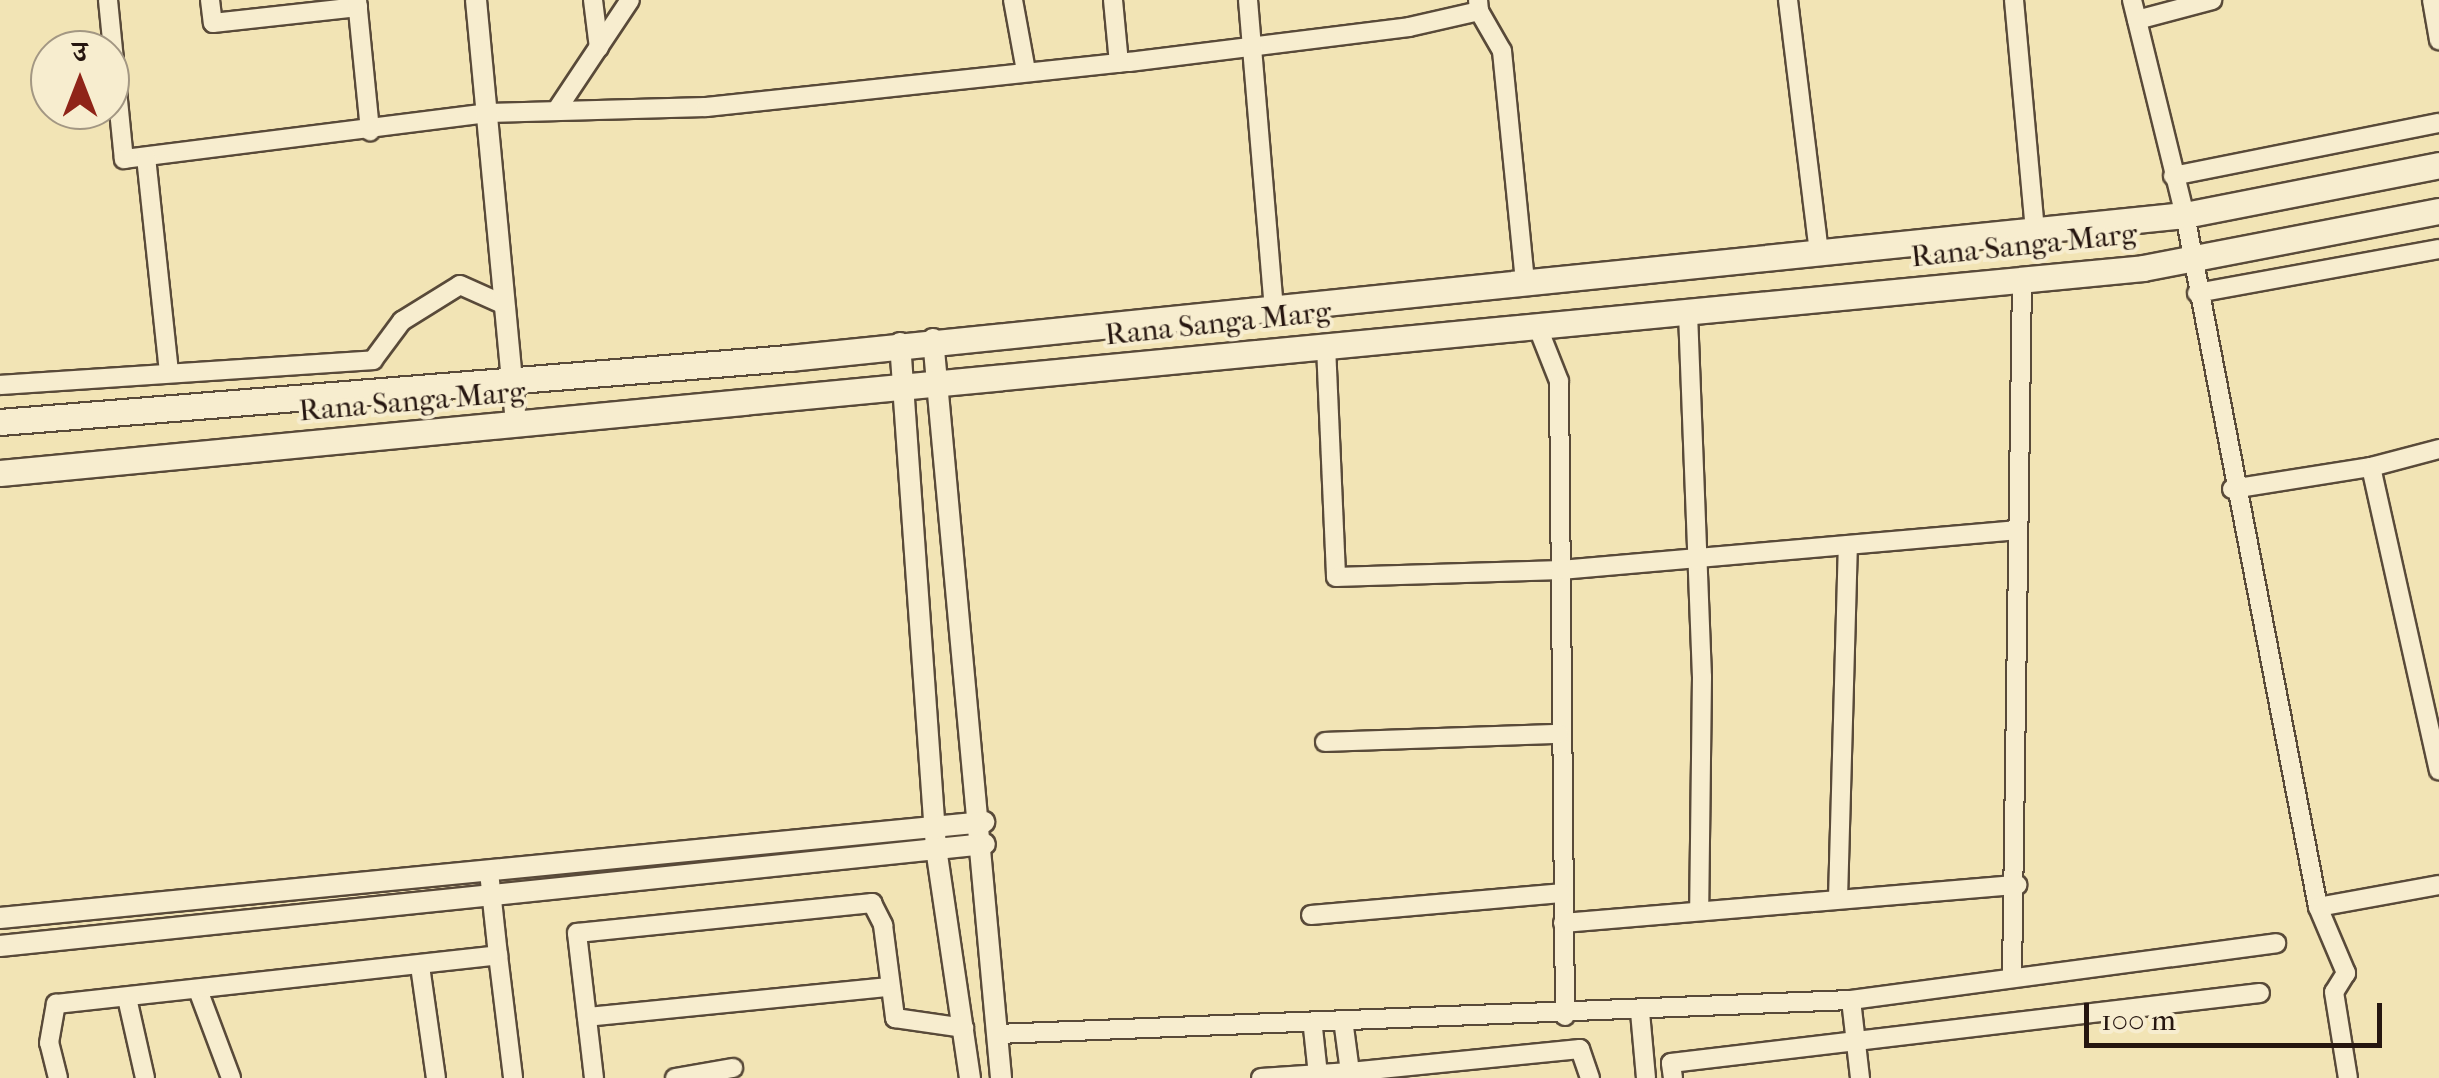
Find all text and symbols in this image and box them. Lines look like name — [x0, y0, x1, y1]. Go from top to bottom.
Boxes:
north arrow — [30, 30, 130, 130]
text: उ — [73, 35, 87, 68]
street label: Rana Sanga Marg — [1909, 216, 2139, 276]
street label: Rana Sanga Marg — [1103, 294, 1333, 354]
street label: Rana Sanga Marg — [297, 374, 527, 430]
scale bar — [2089, 983, 2386, 1045]
text: 100 m — [2101, 1003, 2176, 1038]

